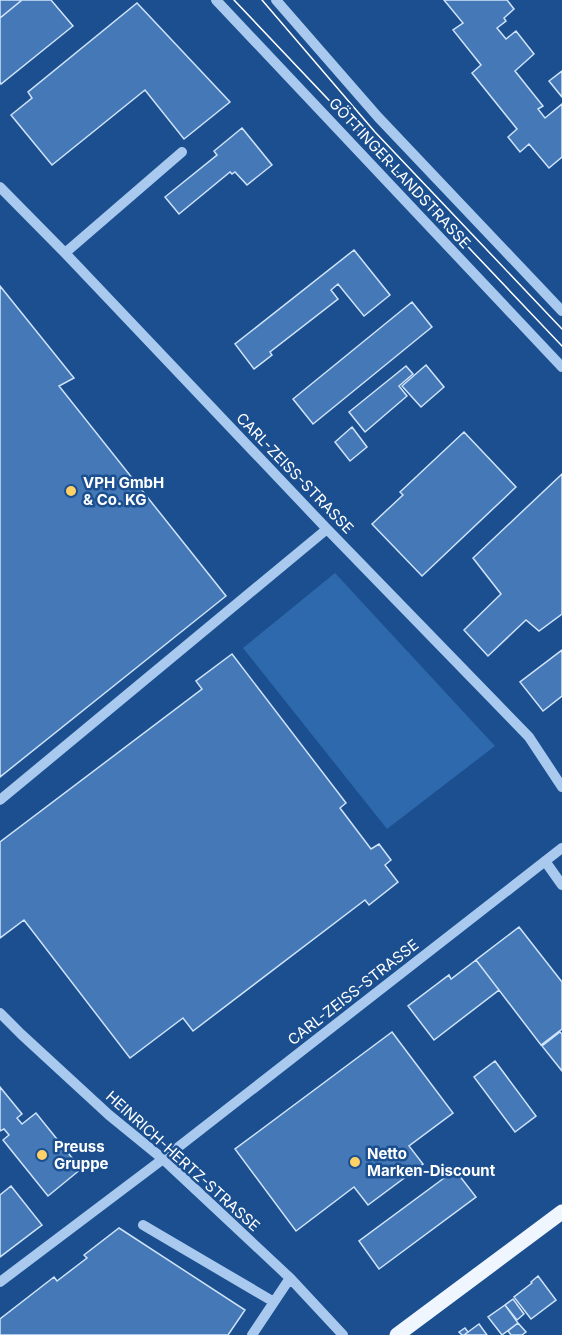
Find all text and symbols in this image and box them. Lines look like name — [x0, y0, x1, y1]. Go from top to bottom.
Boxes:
street label: GÖTTINGER LANDSTRASSE — [325, 94, 475, 252]
street label: CARL-ZEISS-STRASSE — [232, 408, 358, 538]
place label: VPH GmbH & Co. KG — [83, 473, 164, 509]
marker: VPH GmbH & Co. KG — [64, 484, 78, 498]
street label: CARL-ZEISS-STRASSE — [284, 935, 422, 1049]
street label: HEINRICH-HERTZ-STRASSE — [102, 1087, 264, 1235]
place label: Preuss Gruppe — [54, 1137, 109, 1173]
place label: Netto Marken-Discount — [367, 1144, 496, 1180]
marker: Preuss Gruppe — [35, 1148, 49, 1162]
marker: Netto Marken-Discount — [348, 1155, 362, 1169]

